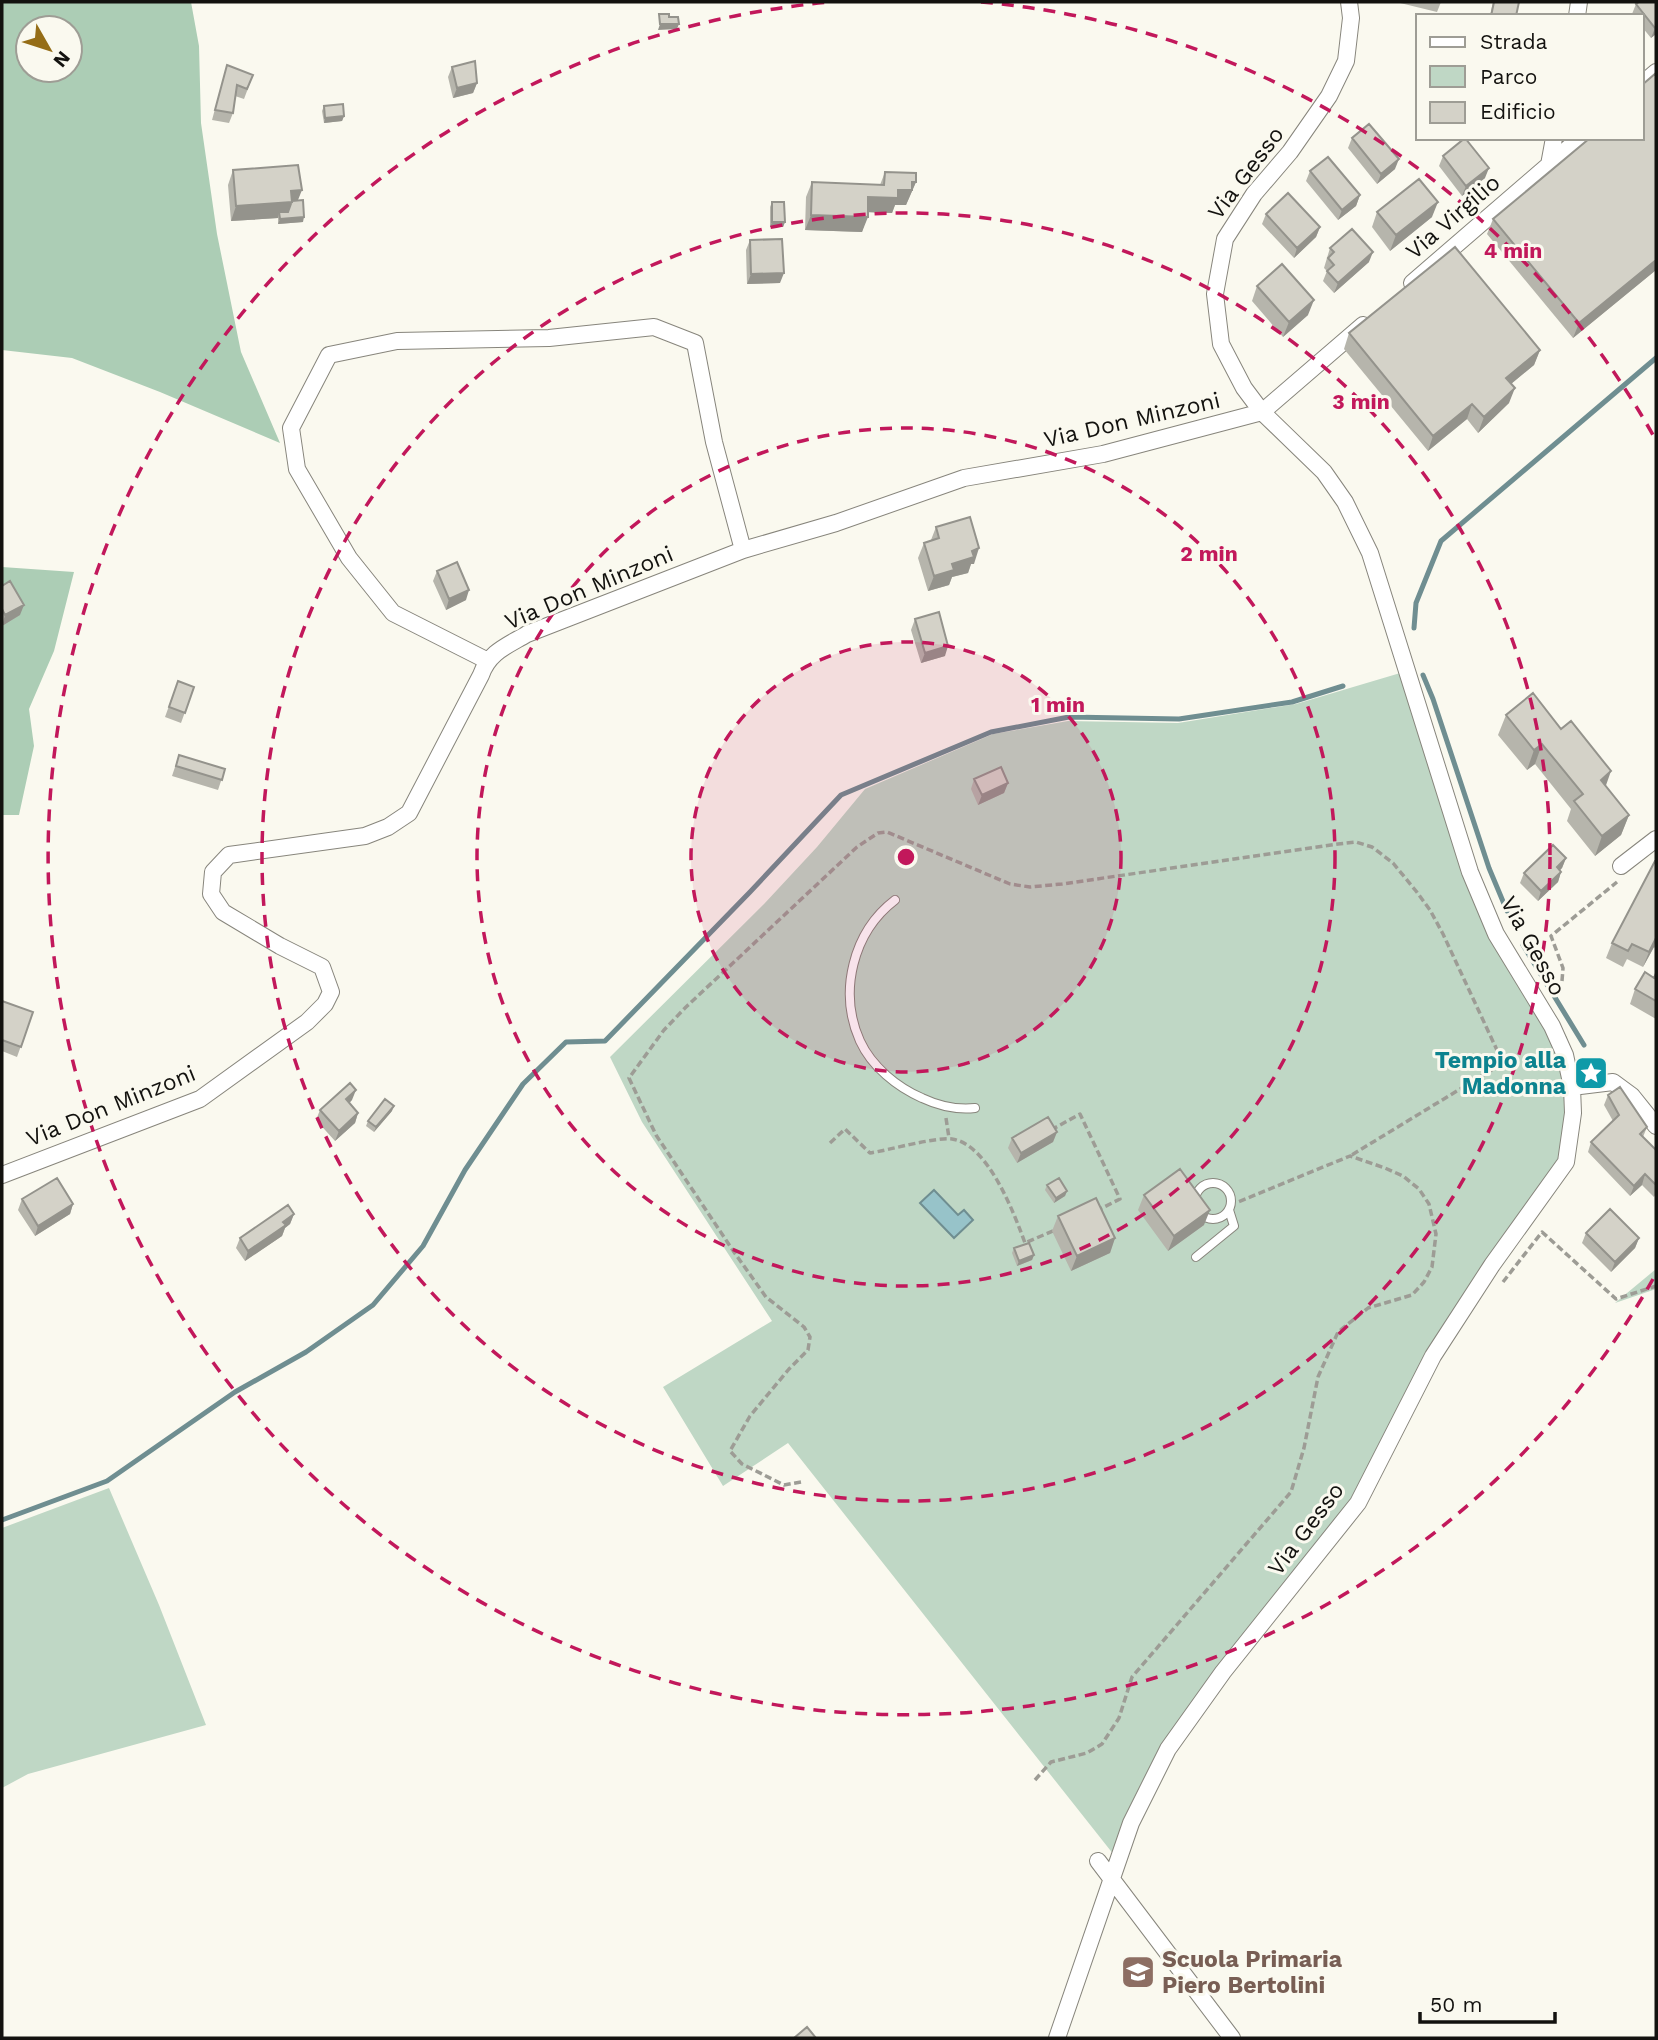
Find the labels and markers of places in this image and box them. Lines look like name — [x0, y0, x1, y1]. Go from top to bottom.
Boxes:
centre of rings — [894, 845, 918, 869]
place label: Tempio alla Madonna — [1435, 1047, 1567, 1100]
place icon: Tempio alla Madonna — [1572, 1054, 1610, 1092]
place label: Scuola Primaria Piero Bertolini — [1162, 1946, 1343, 1999]
school or university icon: Scuola Primaria Piero Bertolini — [1119, 1953, 1157, 1991]

